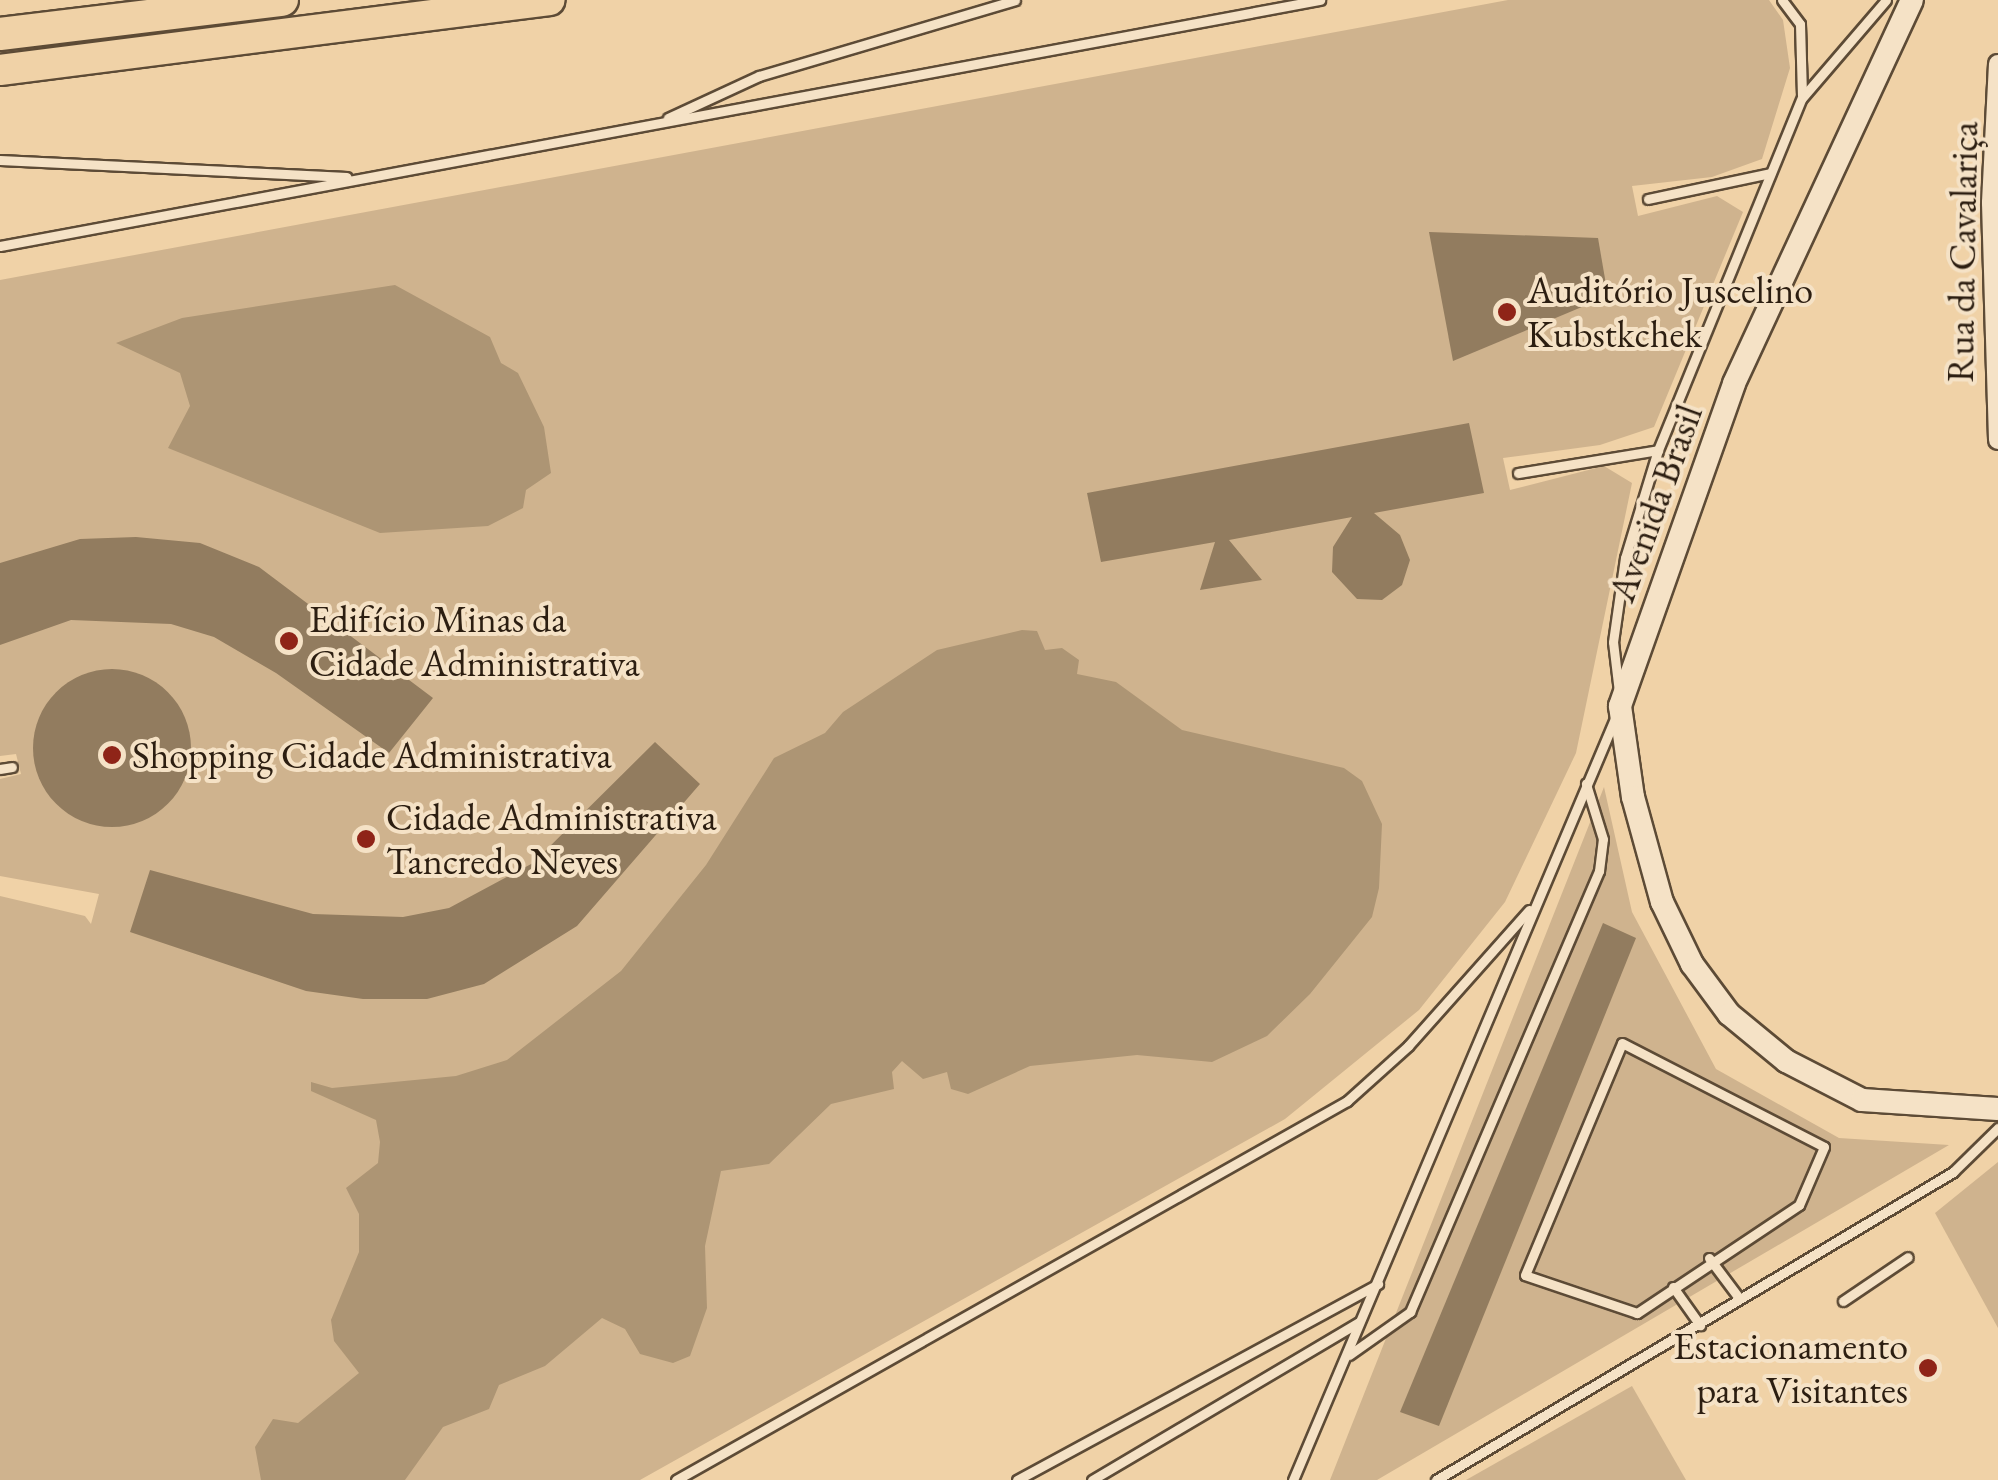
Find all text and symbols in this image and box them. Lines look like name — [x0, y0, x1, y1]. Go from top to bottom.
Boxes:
street label: Rua da Cavalariça — [1937, 121, 1987, 383]
place label: Auditório Juscelino Kubstkchek — [1527, 267, 1813, 356]
marker: Auditório Juscelino Kubstkchek — [1496, 301, 1518, 323]
street label: Avenida Brasil — [1598, 398, 1712, 608]
place label: Edifício Minas da Cidade Administrativa — [309, 596, 640, 686]
marker: Edifício Minas da Cidade Administrativa — [278, 630, 300, 652]
place label: Shopping Cidade Administrativa — [132, 732, 612, 778]
marker: Shopping Cidade Administrativa — [101, 744, 123, 766]
place label: Cidade Administrativa Tancredo Neves — [386, 794, 717, 884]
marker: Cidade Administrativa Tancredo Neves — [355, 828, 377, 850]
place label: Estacionamento para Visitantes — [1673, 1323, 1908, 1412]
marker: Estacionamento para Visitantes — [1917, 1357, 1939, 1379]

